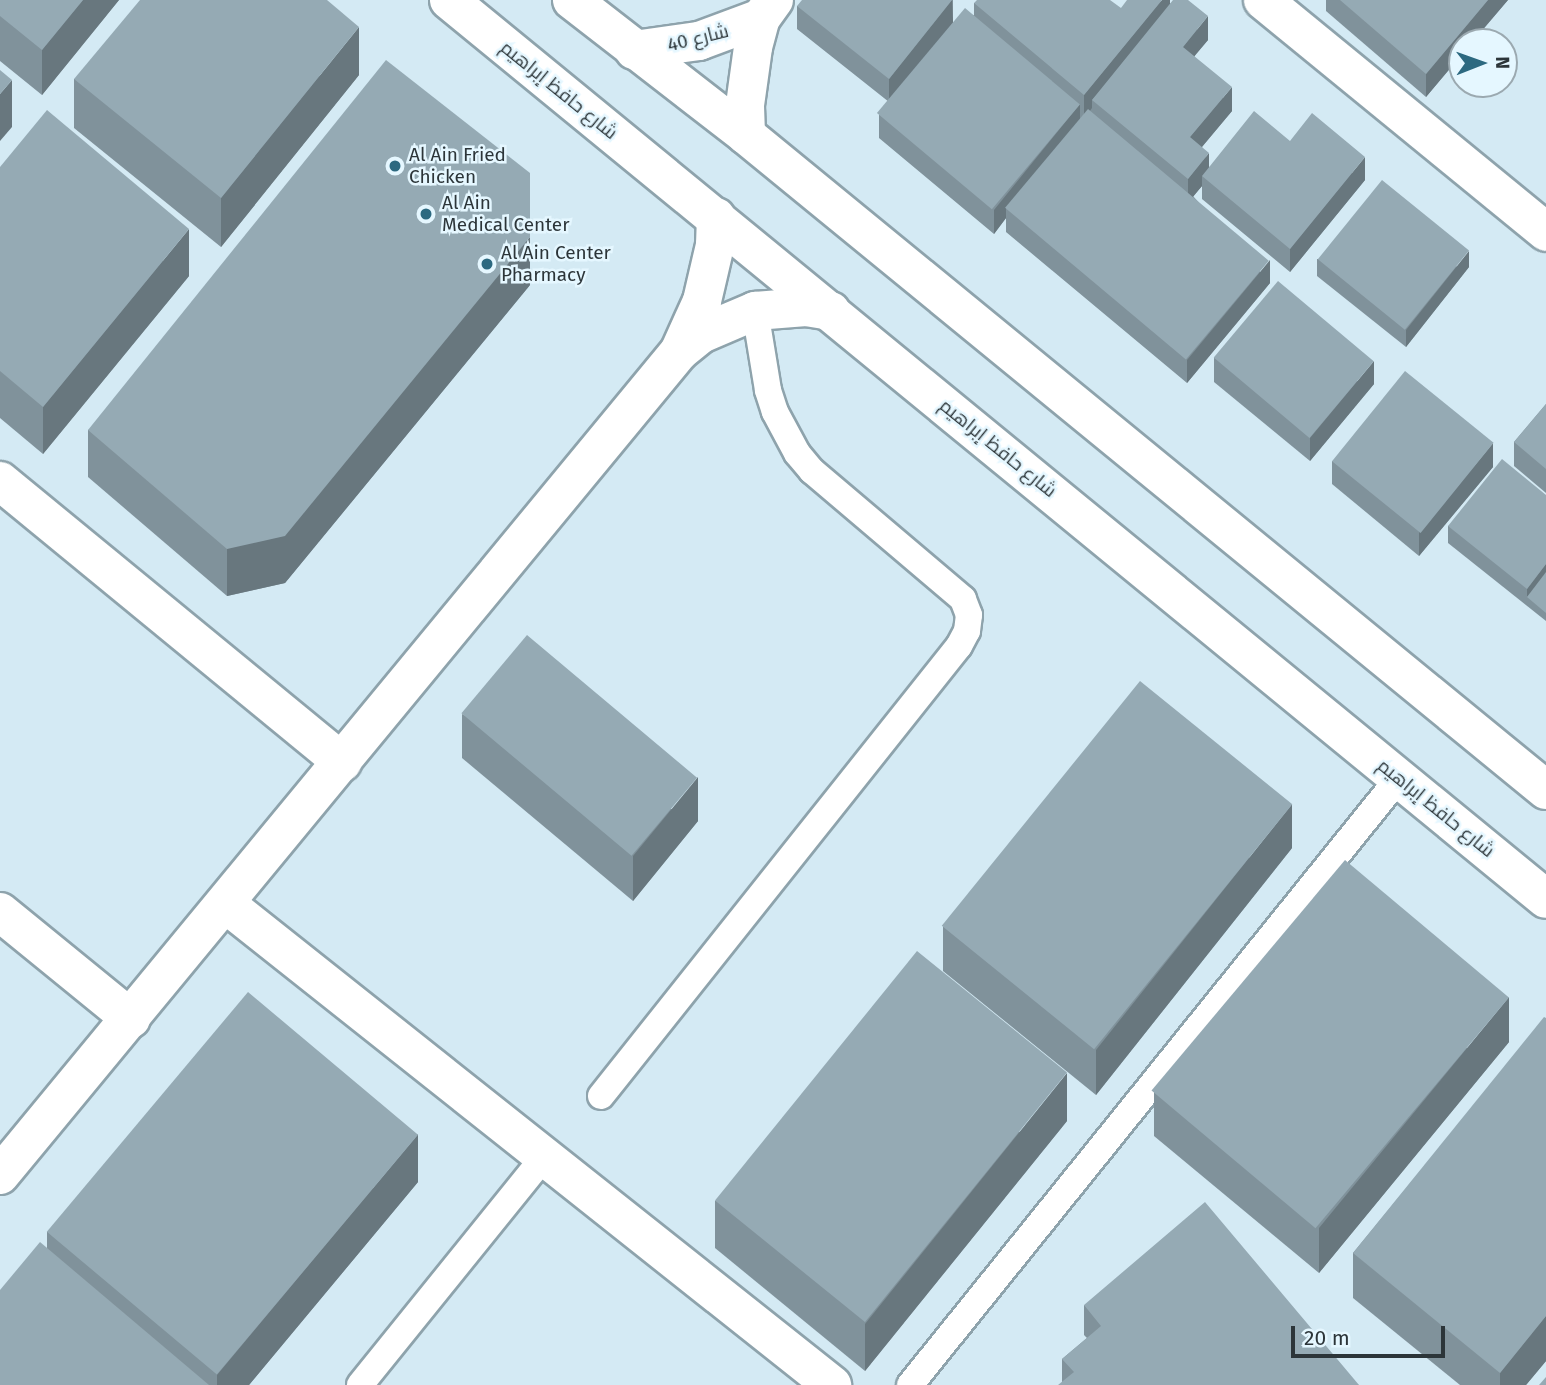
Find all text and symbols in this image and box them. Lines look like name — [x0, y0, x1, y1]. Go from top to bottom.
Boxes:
street label: شارع 40 — [665, 19, 731, 57]
north arrow — [1448, 28, 1518, 98]
street label: شارع حافظ إبراهيم — [496, 36, 622, 144]
text: N — [1491, 56, 1514, 69]
place label: Al Ain Fried Chicken — [409, 144, 506, 188]
marker: Al Ain Fried Chicken — [387, 158, 403, 174]
place label: Al Ain Medical Center — [442, 192, 570, 236]
marker: Al Ain Medical Center — [416, 204, 436, 224]
place label: Al Ain Center Pharmacy — [501, 242, 611, 286]
marker: Al Ain Center Pharmacy — [479, 256, 495, 272]
street label: شارع حافظ إبراهيم — [935, 394, 1061, 502]
street label: شارع حافظ إبراهيم — [1373, 754, 1499, 862]
scale bar — [1294, 1312, 1448, 1356]
text: 20 m — [1304, 1325, 1350, 1351]

